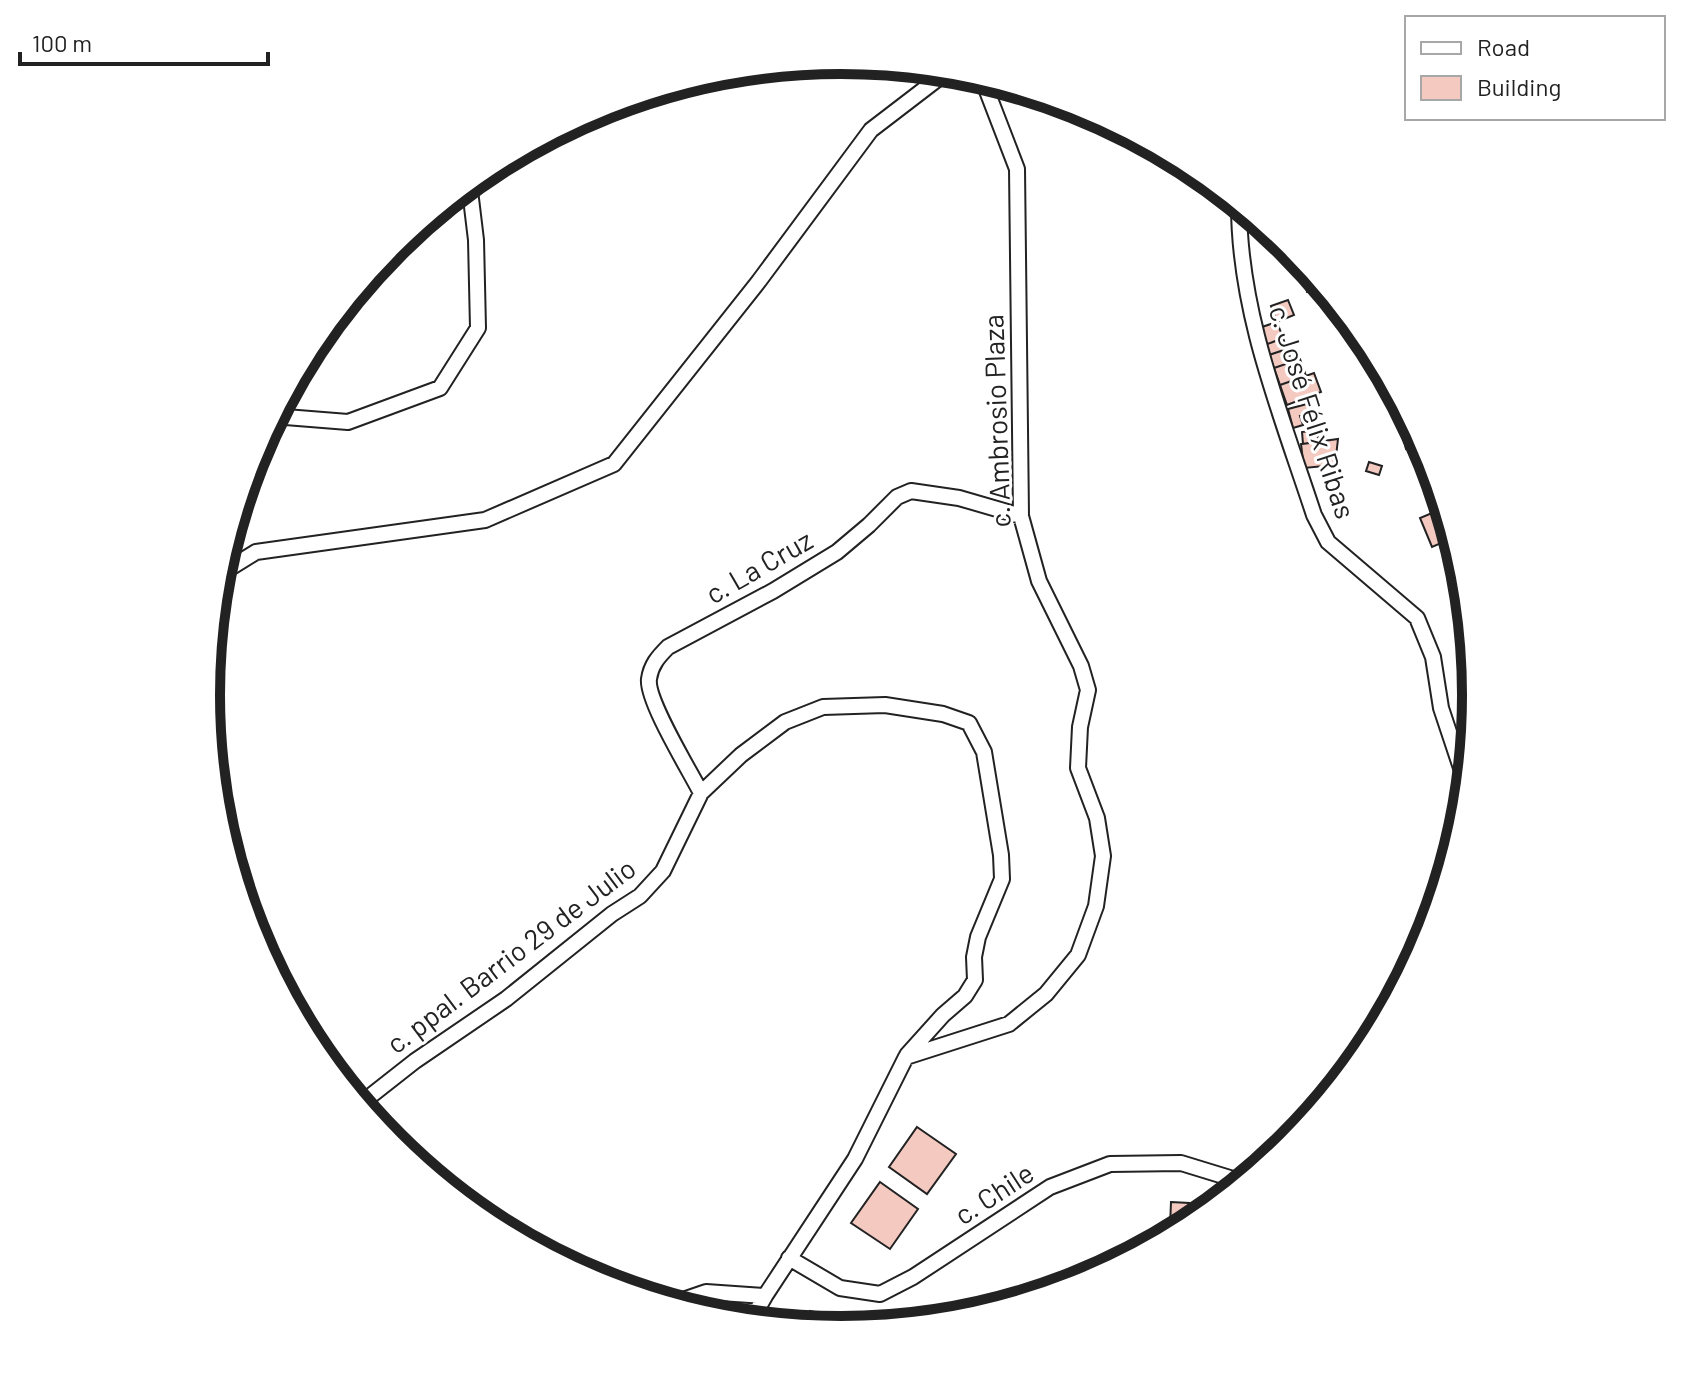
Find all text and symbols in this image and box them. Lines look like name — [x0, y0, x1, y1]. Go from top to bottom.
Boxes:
scale bar — [20, 16, 268, 66]
legend — [1405, 16, 1665, 120]
text: 100 m — [32, 28, 92, 57]
text: Road — [1477, 32, 1530, 61]
text: Building — [1477, 72, 1561, 101]
street label: c. José Félix Ribas — [1262, 301, 1363, 523]
street label: c. Ambrosio Plaza — [975, 314, 1017, 528]
street label: c. La Cruz — [699, 522, 818, 610]
street label: c. ppal. Barrio 29 de Julio — [379, 850, 642, 1060]
street label: c. Chile — [947, 1155, 1040, 1231]

